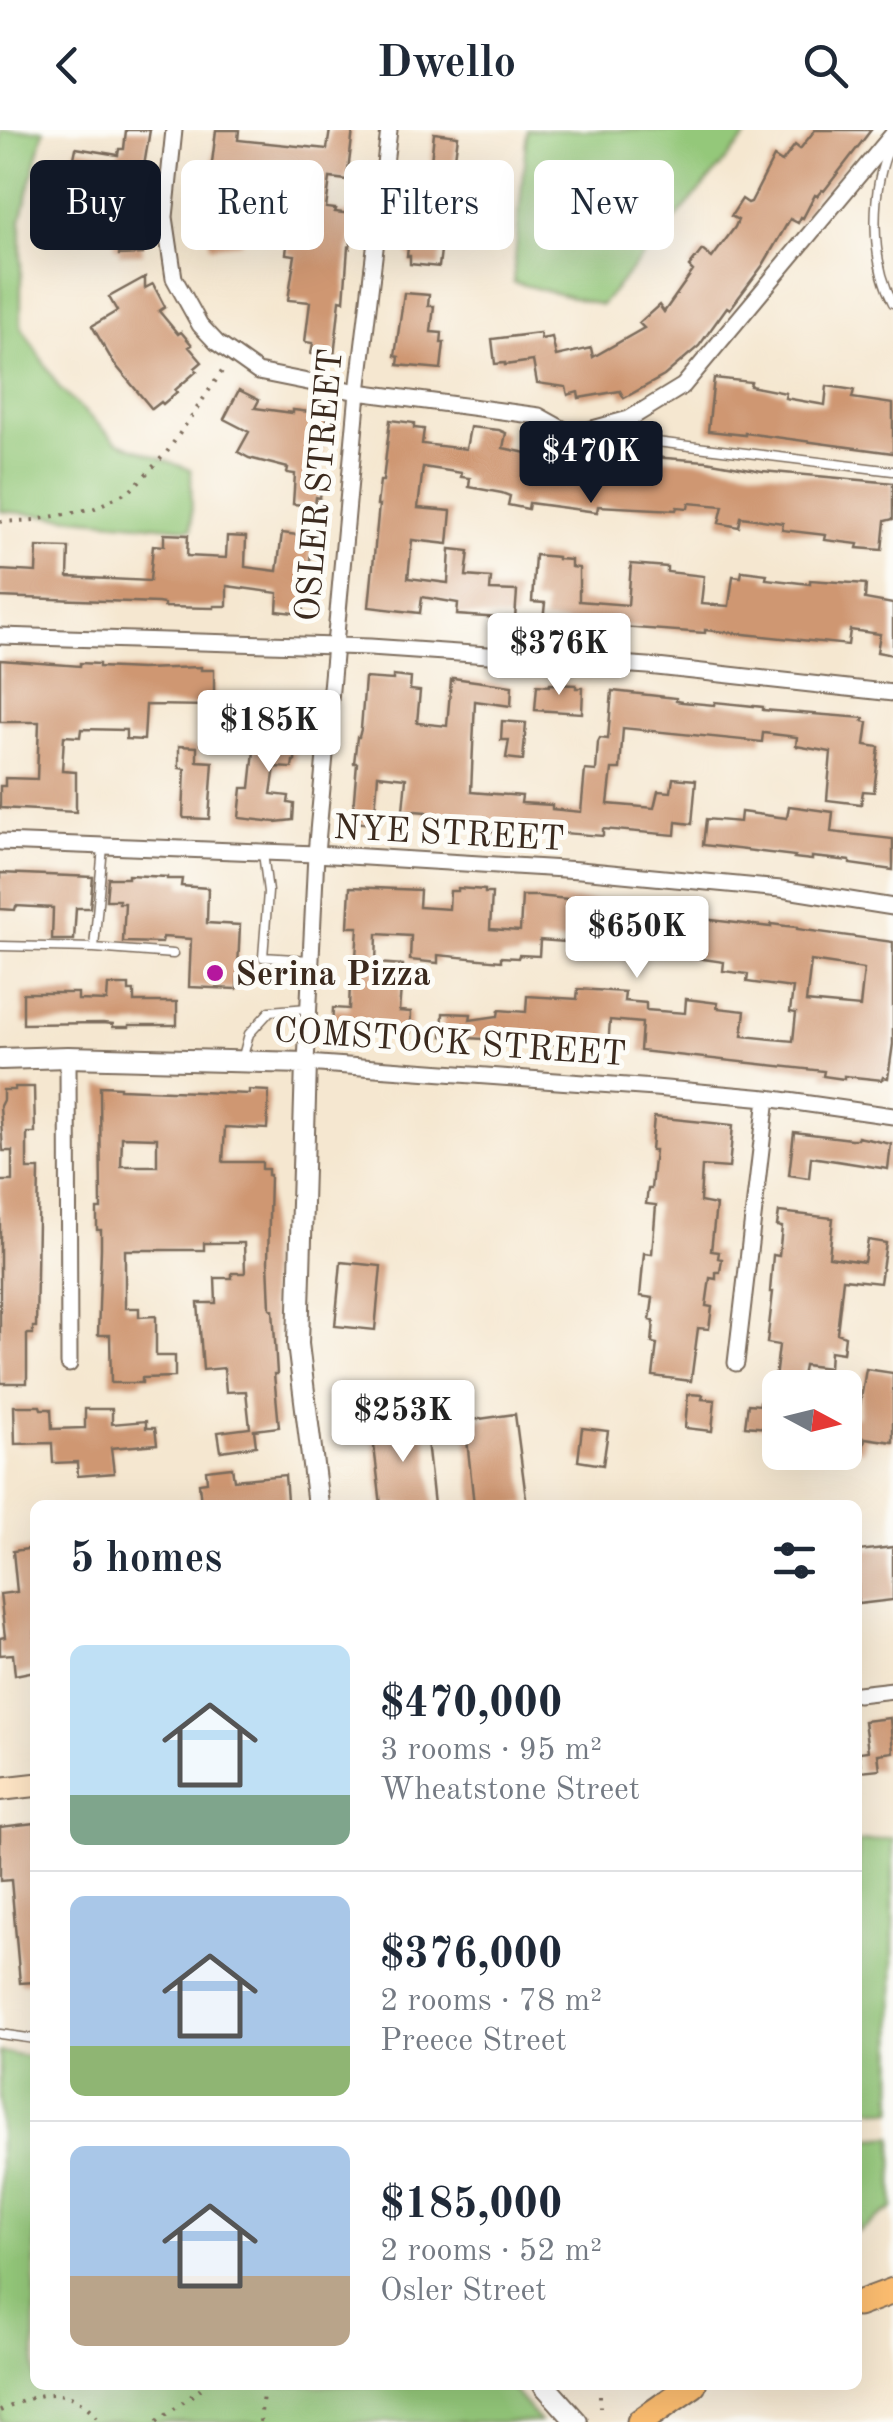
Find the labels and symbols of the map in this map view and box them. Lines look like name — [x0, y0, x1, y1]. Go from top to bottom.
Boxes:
street label: OSLER STREET — [291, 347, 350, 623]
pin: $470K — [521, 421, 661, 506]
pin: $376K — [489, 613, 629, 698]
pin: $185K — [199, 690, 339, 775]
street label: NYE STREET — [332, 811, 565, 858]
pin: $650K — [567, 896, 707, 981]
place label: Serina Pizza — [235, 958, 431, 993]
marker: Serina Pizza — [204, 962, 226, 984]
street label: COMSTOCK STREET — [272, 1014, 627, 1073]
north arrow — [762, 1370, 862, 1470]
pin: $253K — [333, 1380, 473, 1465]

